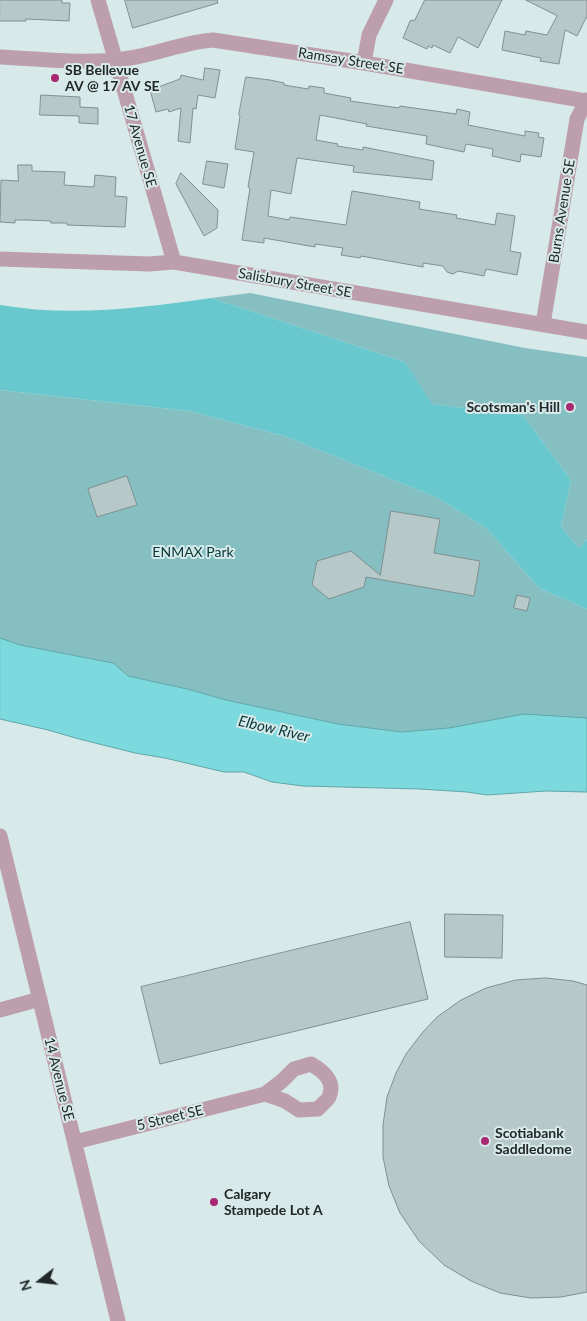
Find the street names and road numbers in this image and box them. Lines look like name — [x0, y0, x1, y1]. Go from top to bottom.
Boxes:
street label: Ramsay Street SE — [297, 44, 405, 78]
street label: 17 Avenue SE — [120, 103, 160, 189]
street label: Burns Avenue SE — [546, 158, 578, 264]
street label: Salisbury Street SE — [237, 265, 353, 301]
street label: 14 Avenue SE — [41, 1036, 77, 1122]
street label: 5 Street SE — [135, 1102, 205, 1134]

